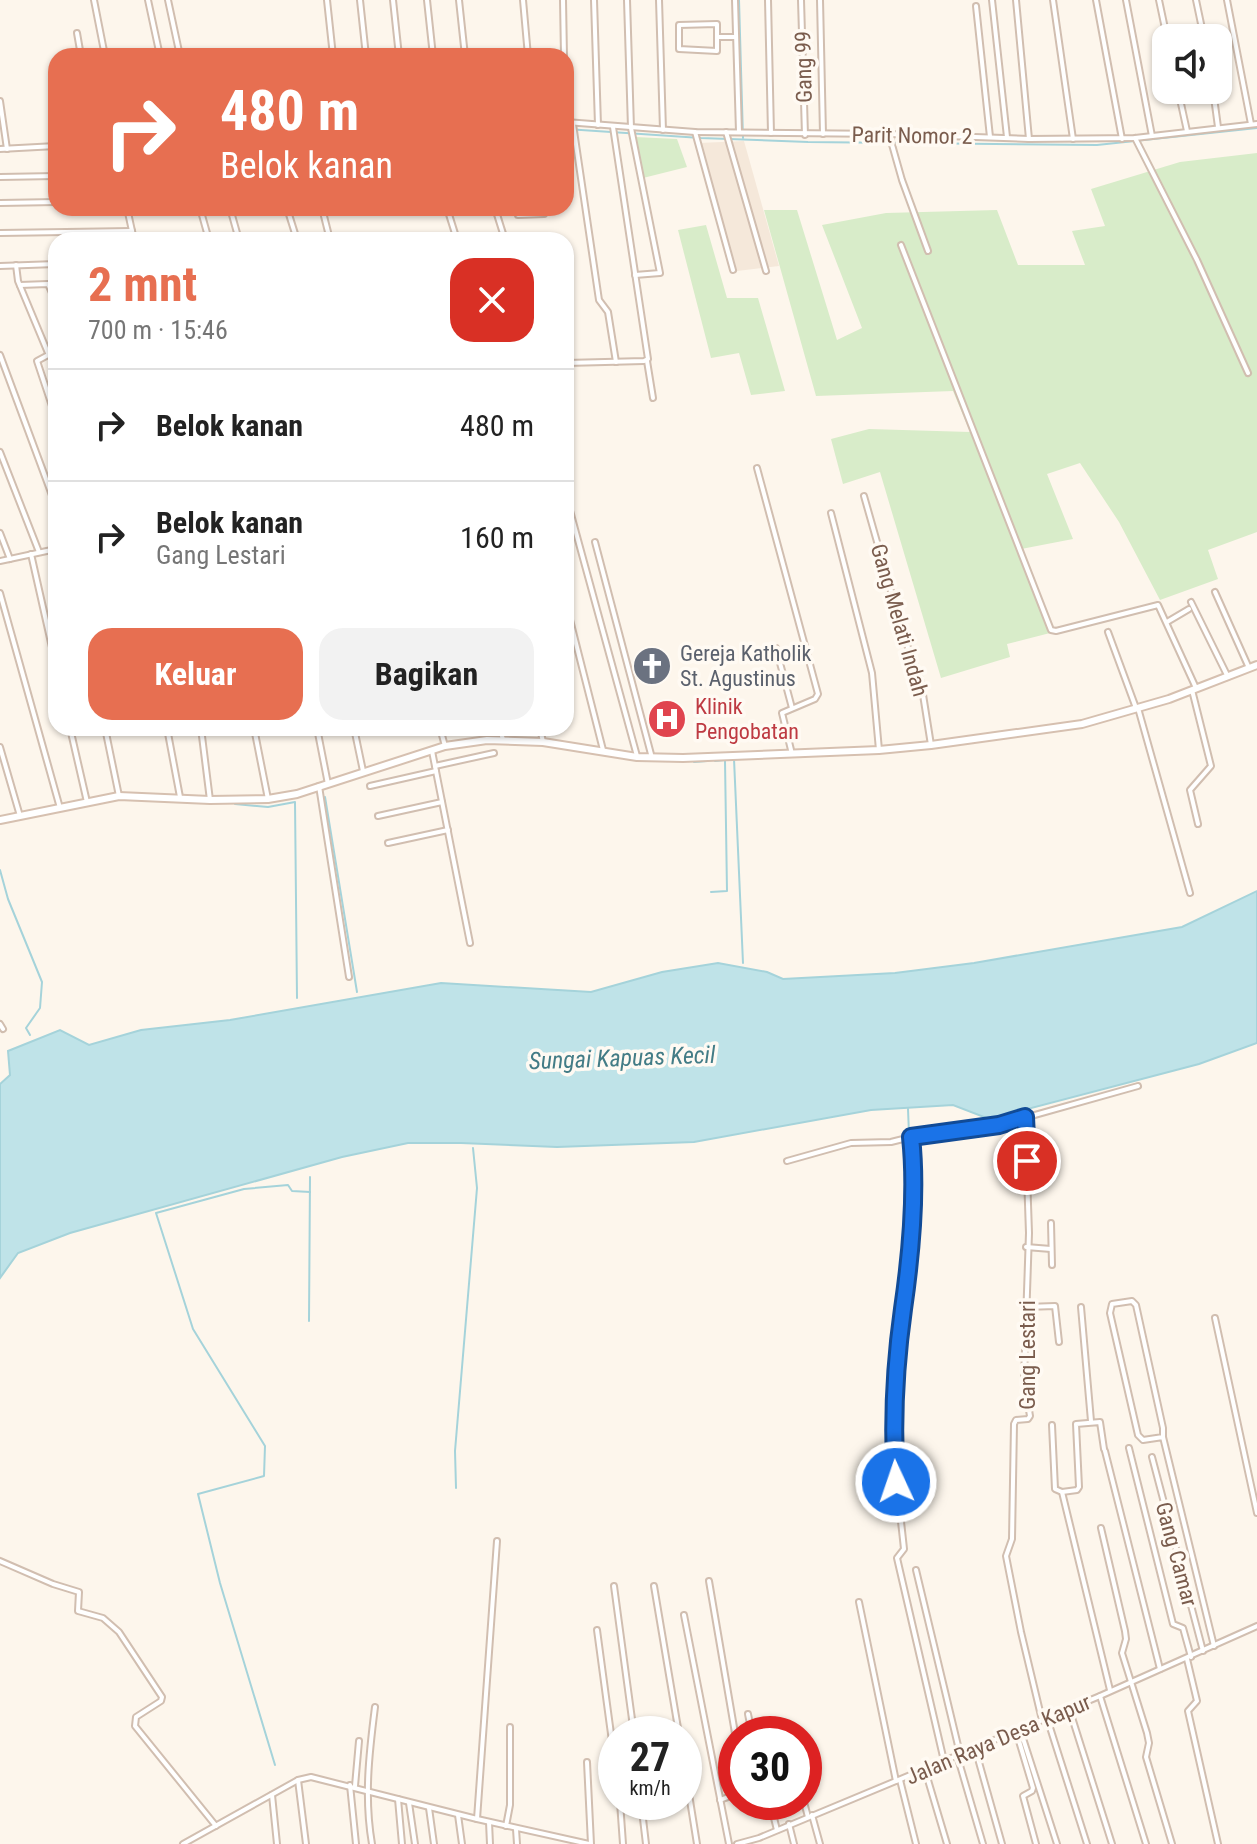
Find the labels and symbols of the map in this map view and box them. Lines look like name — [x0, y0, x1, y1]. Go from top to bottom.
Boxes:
street label: Gang 99 — [790, 31, 817, 103]
street label: Parit Nomor 2 — [851, 122, 973, 149]
street label: Gang Melati Indah — [866, 541, 933, 699]
place label: Gereja Katholik St. Agustinus — [680, 641, 811, 691]
church icon: Gereja Katholik St. Agustinus — [631, 645, 673, 687]
place label: Klinik Pengobatan — [695, 694, 799, 744]
hospital icon: Klinik Pengobatan — [646, 698, 688, 740]
water label: Sungai Kapuas Kecil — [528, 1041, 716, 1075]
pin — [993, 1127, 1061, 1195]
street label: Gang Lestari — [1015, 1300, 1040, 1410]
position arrow — [854, 1440, 938, 1524]
street label: Gang Camar — [1151, 1499, 1203, 1609]
street label: Jalan Raya Desa Kapur — [902, 1689, 1095, 1790]
speed limit sign: 30 — [718, 1716, 822, 1820]

